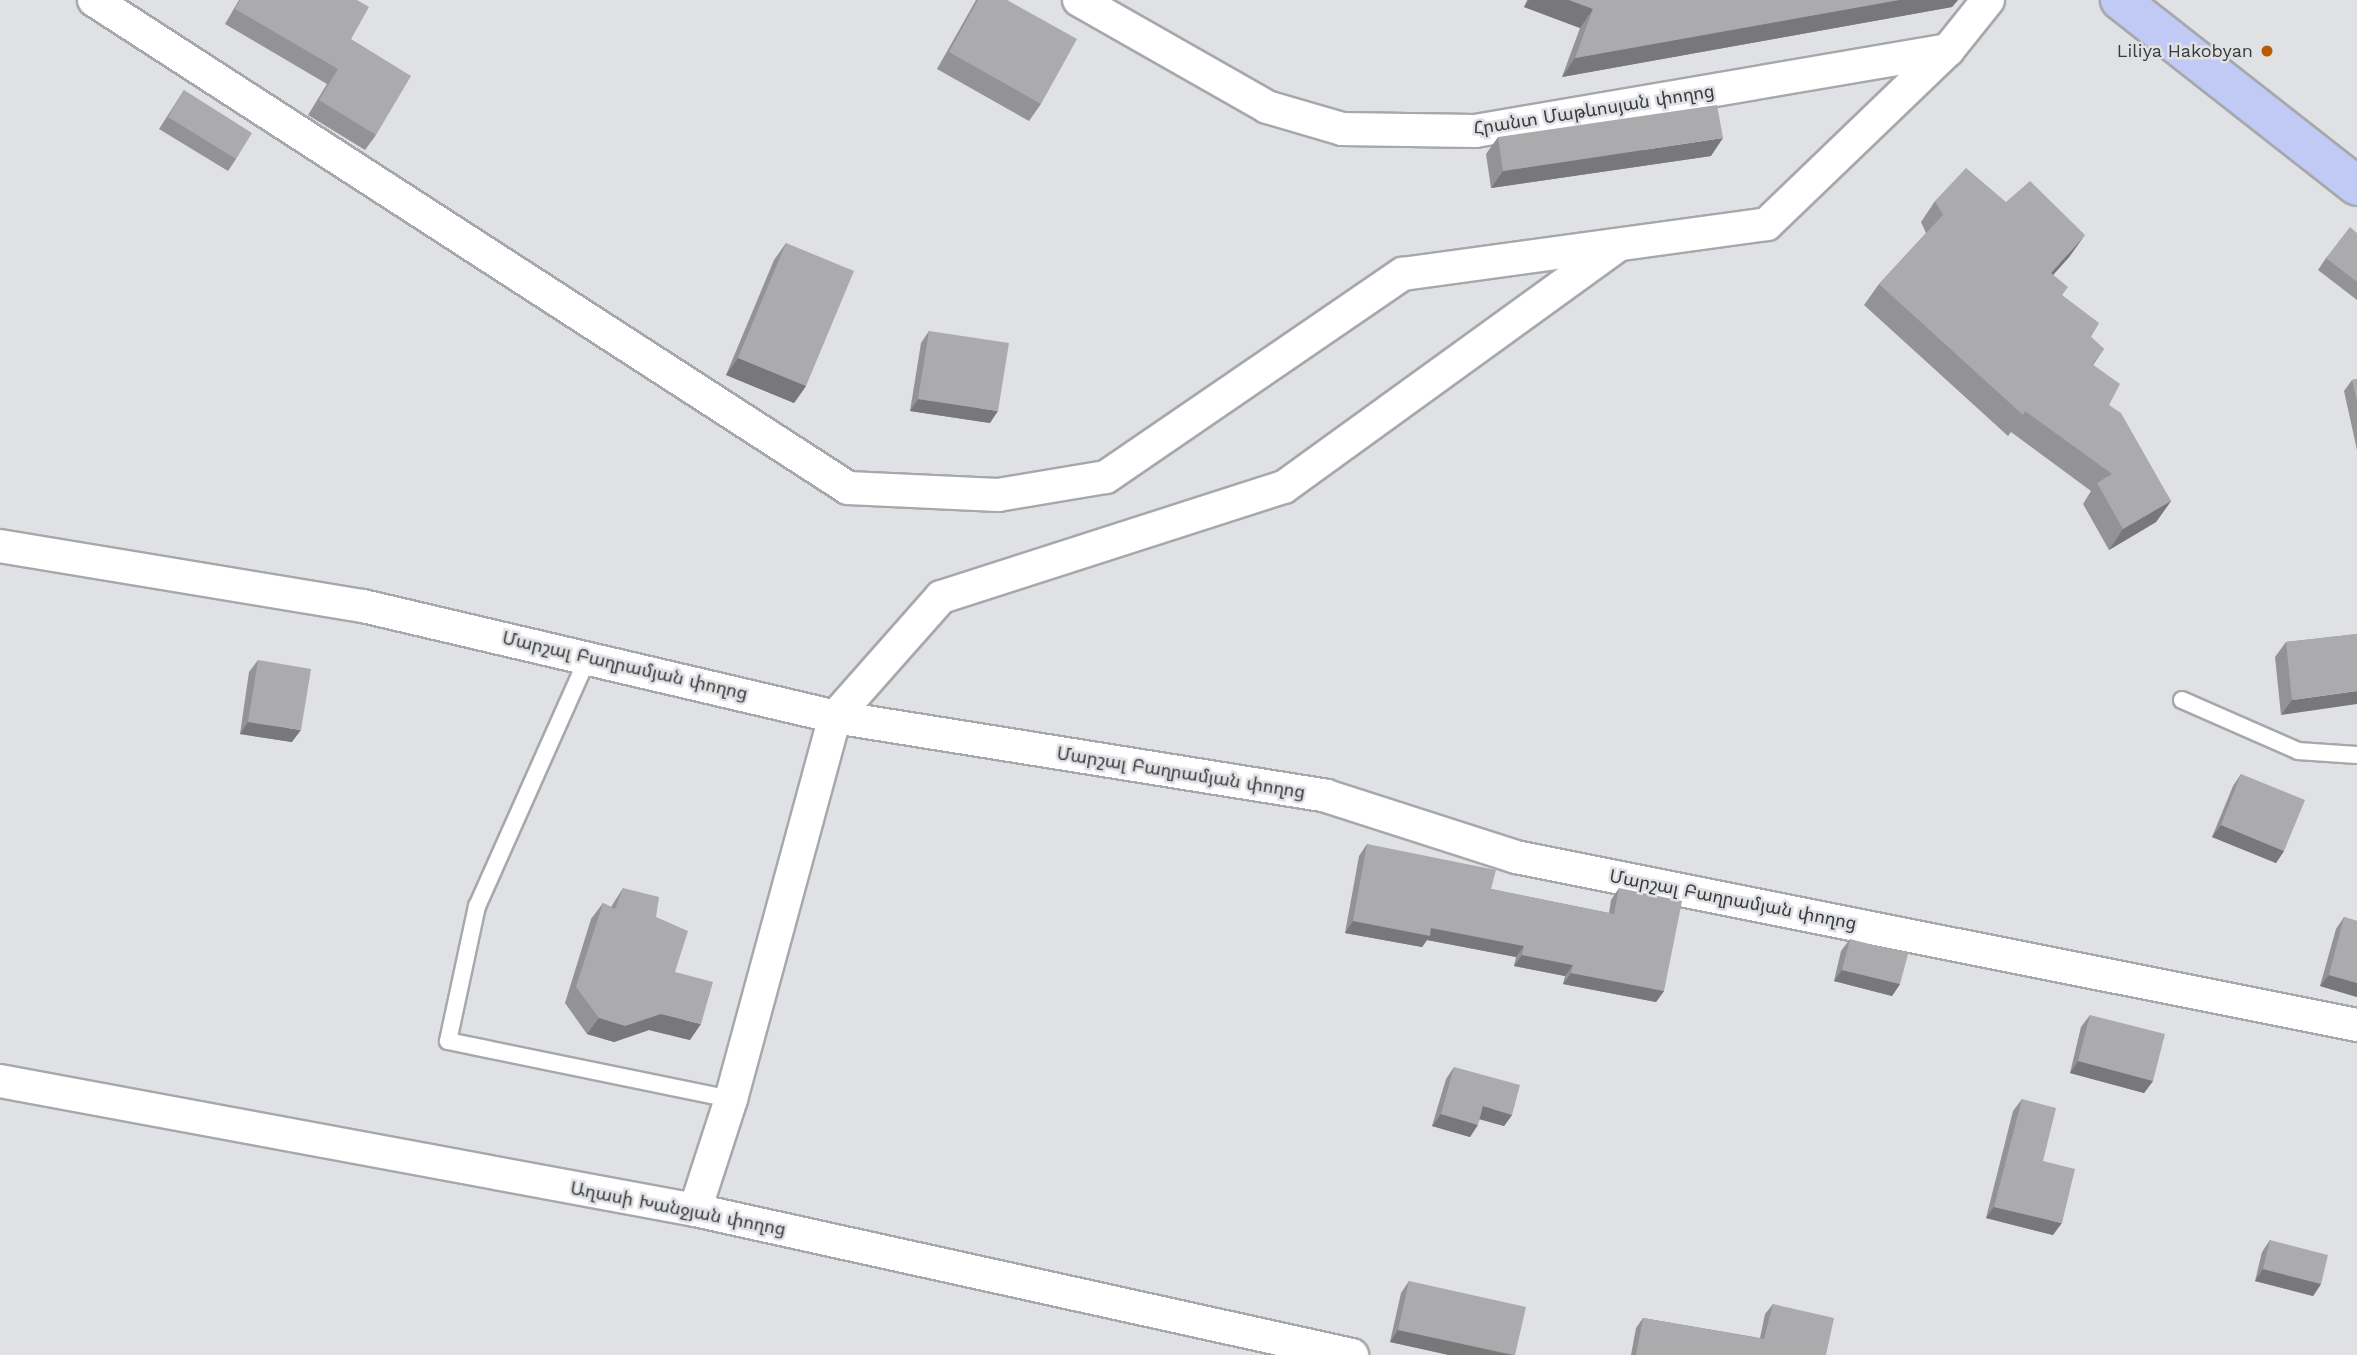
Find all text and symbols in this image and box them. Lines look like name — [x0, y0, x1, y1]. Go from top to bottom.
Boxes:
place label: Liliya Hakobyan — [2116, 40, 2253, 62]
marker: Liliya Hakobyan — [2259, 43, 2275, 59]
street label: Հրանտ Մաթևոսյան փողոց — [1472, 80, 1716, 140]
street label: Մարշալ Բաղրամյան փողոց — [500, 627, 750, 705]
street label: Մարշալ Բաղրամյան փողոց — [1055, 743, 1307, 803]
street label: Մարշալ Բաղրամյան փողոց — [1608, 865, 1858, 935]
street label: Աղասի Խանջյան փողոց — [568, 1178, 788, 1240]

